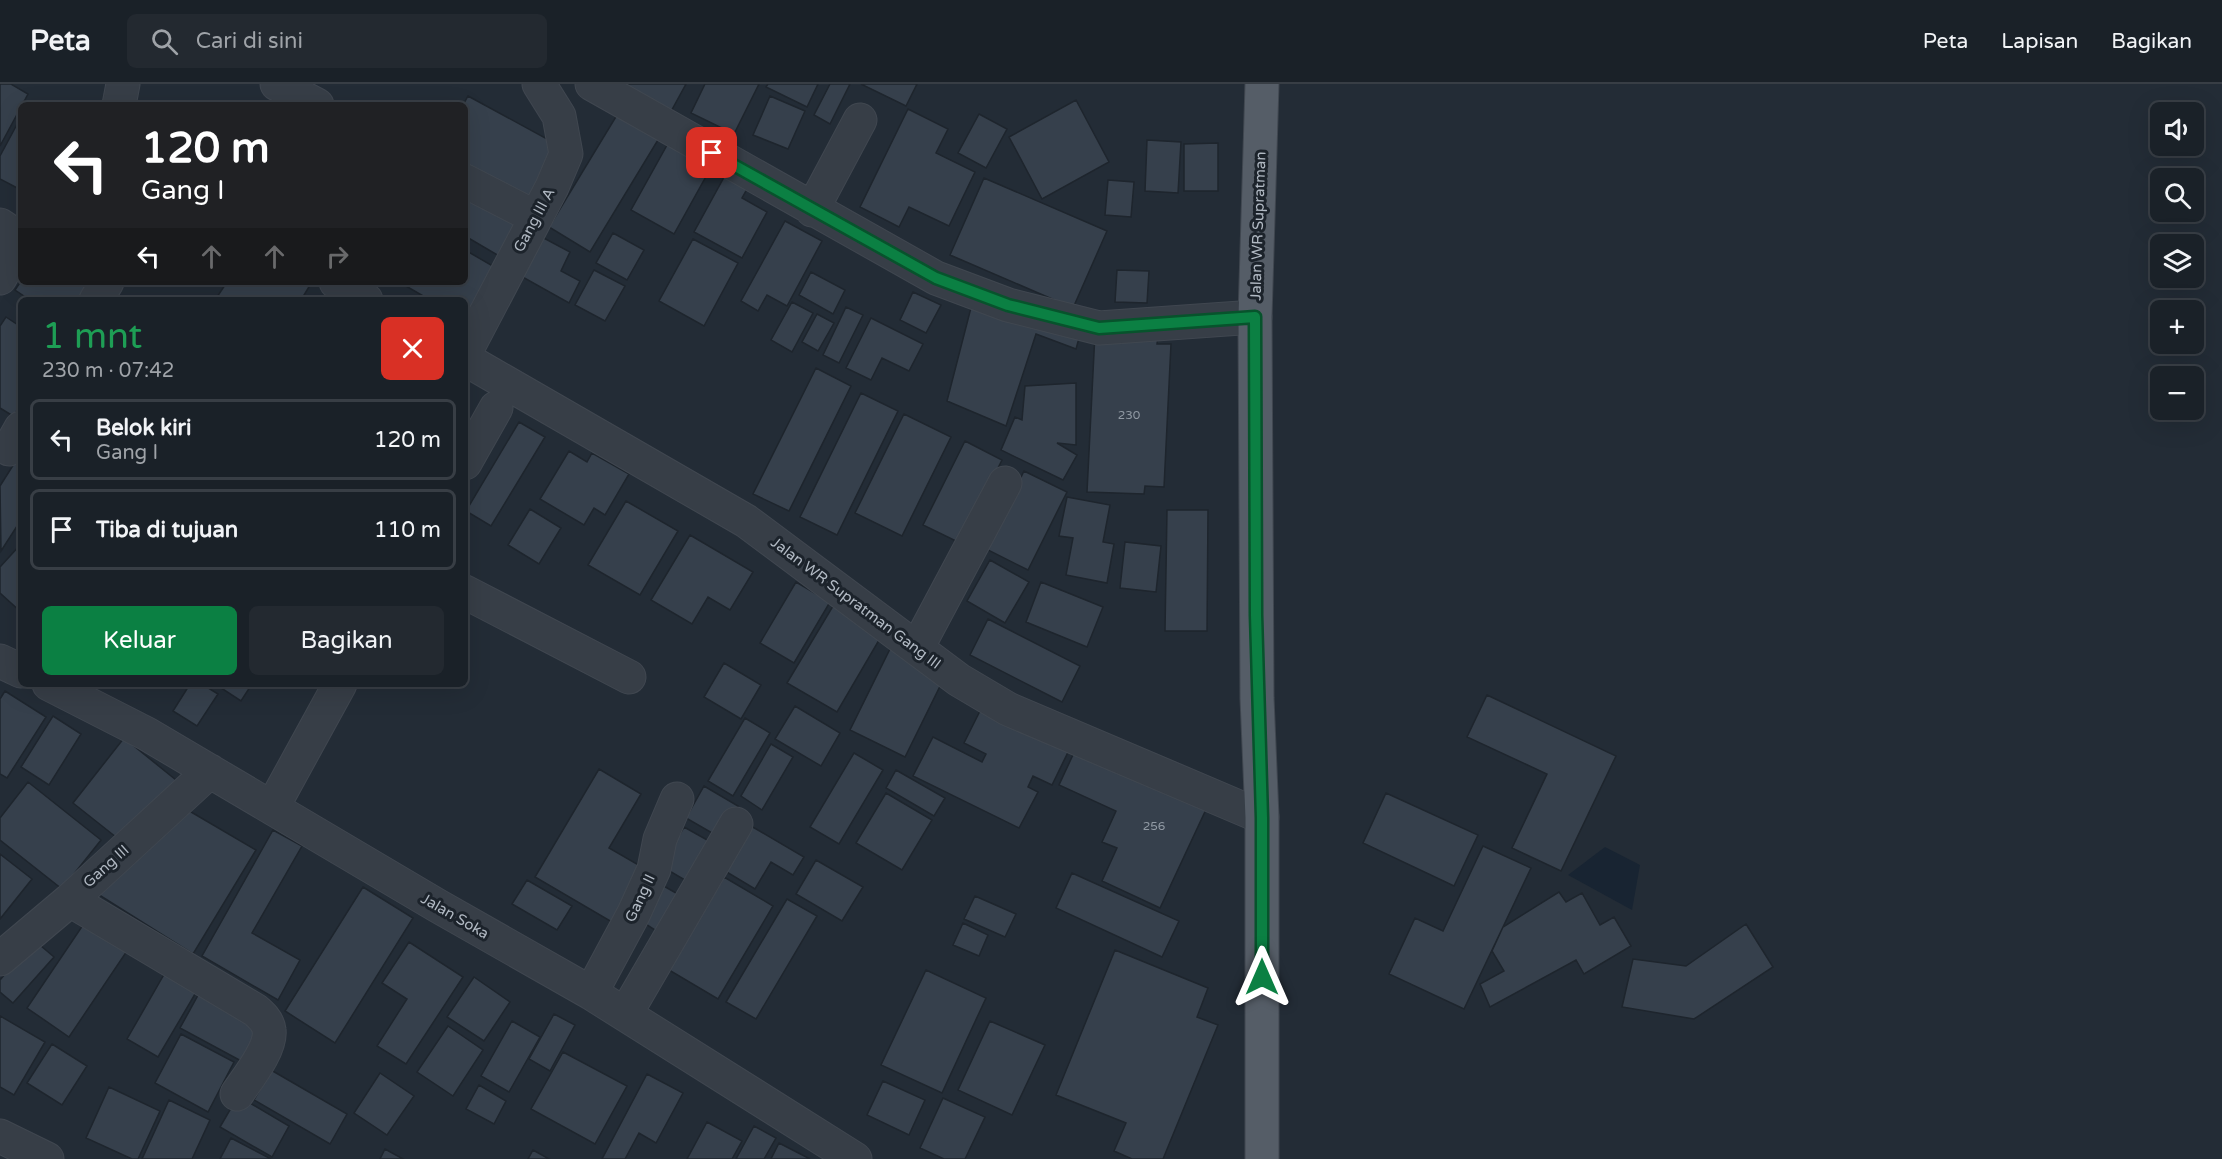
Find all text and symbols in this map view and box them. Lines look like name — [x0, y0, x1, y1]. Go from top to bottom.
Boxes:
search box — [127, 14, 547, 68]
text: Peta — [30, 24, 91, 58]
icon: search — [148, 25, 181, 58]
text: Cari di sini — [196, 28, 303, 54]
text: Peta — [1923, 29, 1968, 54]
text: Lapisan — [2001, 29, 2078, 54]
text: Bagikan — [2111, 29, 2192, 54]
map controls — [2150, 102, 2204, 420]
button: sound — [2150, 102, 2204, 156]
text: 120 m — [141, 123, 270, 174]
icon: left — [42, 126, 120, 204]
pin — [686, 127, 737, 178]
icon: arrive — [695, 136, 728, 169]
street label: Jalan WR Supratman — [1246, 151, 1270, 301]
button: search — [2150, 168, 2204, 222]
text: Gang I — [141, 174, 225, 207]
street label: Gang III A — [510, 185, 558, 255]
button: layers — [2150, 234, 2204, 288]
icon: left — [132, 240, 165, 273]
icon: ahead — [195, 240, 228, 273]
icon: ahead — [258, 240, 291, 273]
icon: right — [321, 240, 354, 273]
button: + — [2150, 300, 2204, 354]
text: 1 mnt — [42, 315, 142, 358]
button: close — [381, 317, 444, 380]
text: 230 m · 07:42 — [42, 359, 174, 383]
button: − — [2150, 366, 2204, 420]
house number: 230 — [1118, 408, 1141, 422]
text: Belok kiri — [96, 415, 192, 441]
icon: left — [45, 423, 78, 456]
text: 120 m — [374, 427, 441, 453]
text: Gang I — [96, 441, 158, 465]
icon: arrive — [45, 513, 78, 546]
text: Tiba di tujuan — [96, 517, 238, 543]
text: 110 m — [374, 517, 441, 543]
street label: Jalan WR Supratman Gang III — [767, 533, 945, 673]
button: Keluar — [42, 606, 237, 675]
button: Bagikan — [249, 606, 444, 675]
house number: 256 — [1143, 819, 1165, 833]
street label: Gang III — [79, 841, 133, 891]
street label: Gang II — [621, 871, 659, 925]
street label: Jalan Soka — [418, 889, 492, 943]
position arrow — [1230, 945, 1294, 1009]

